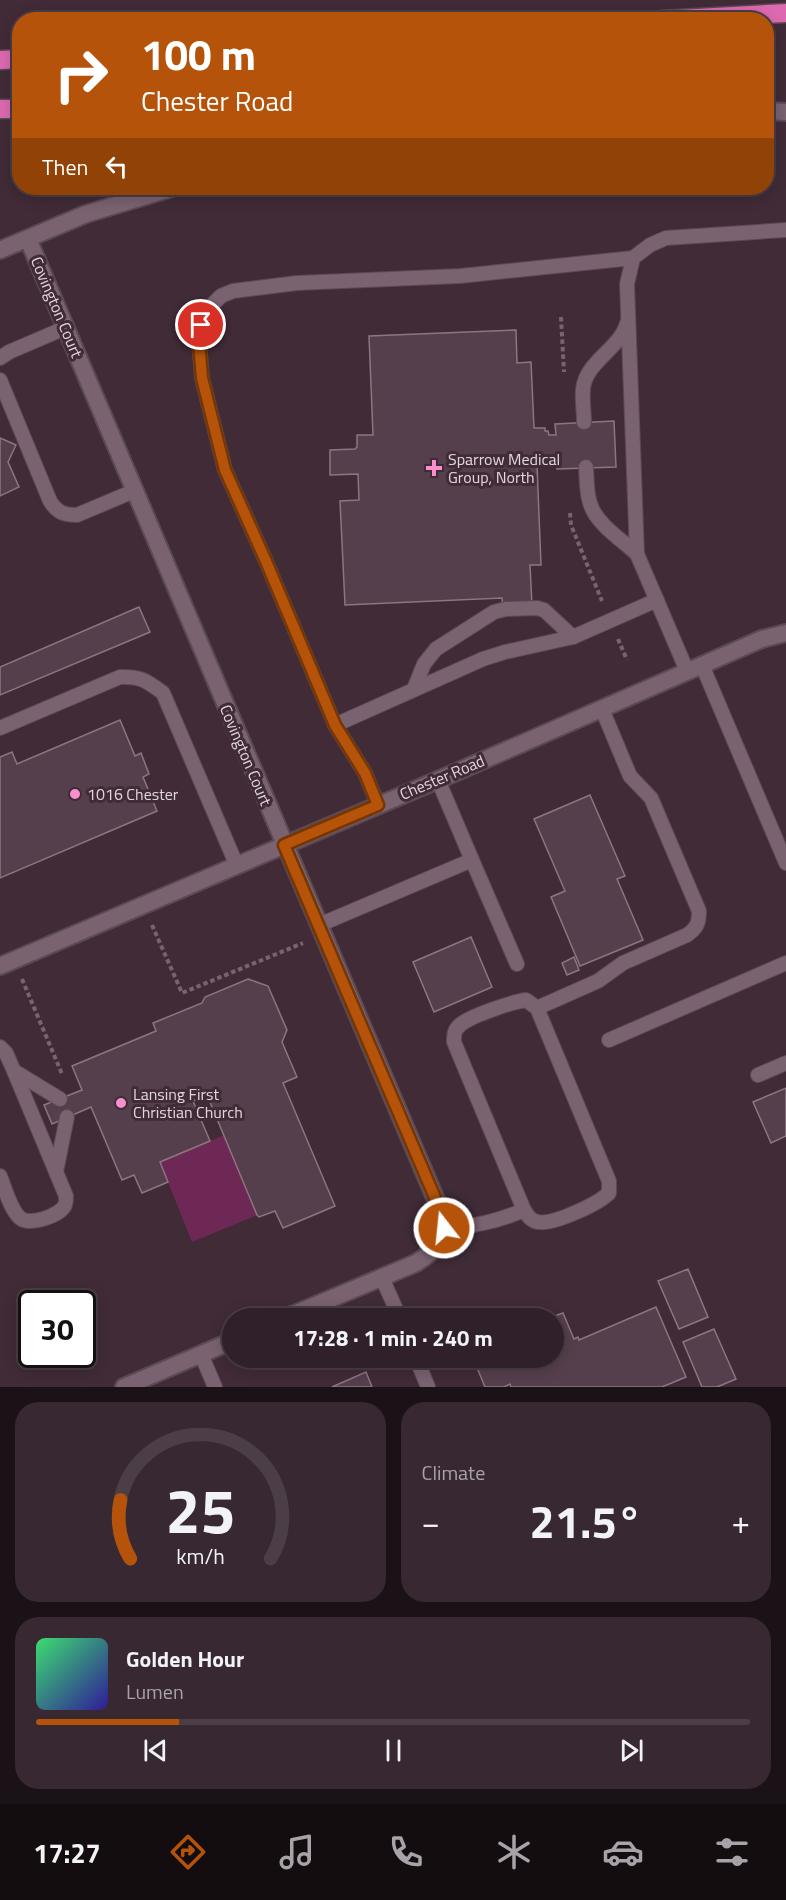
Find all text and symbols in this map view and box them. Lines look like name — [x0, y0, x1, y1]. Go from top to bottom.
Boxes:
text: 100 m — [141, 22, 256, 86]
icon: right — [42, 36, 120, 114]
text: Chester Road — [141, 80, 293, 121]
text: Then — [42, 150, 88, 184]
icon: left — [100, 150, 133, 183]
street label: Covington Court — [25, 253, 89, 362]
pin — [175, 299, 226, 350]
icon: arrive — [184, 308, 217, 341]
place label: Sparrow Medical Group, North — [448, 447, 560, 489]
marker: Sparrow Medical Group, North — [425, 459, 443, 477]
street label: Covington Court — [214, 701, 278, 810]
street label: Chester Road — [396, 748, 488, 806]
place label: 1016 Chester — [87, 782, 179, 806]
marker: 1016 Chester — [68, 787, 82, 801]
place label: Lansing First Christian Church — [133, 1082, 243, 1124]
marker: Lansing First Christian Church — [114, 1096, 128, 1110]
position arrow — [412, 1196, 476, 1260]
speed limit sign: 30 — [18, 1290, 96, 1368]
text: 17:28 · 1 min · 240 m — [293, 1321, 493, 1355]
text: Climate — [422, 1457, 485, 1488]
text: 25 — [165, 1462, 235, 1557]
text: 21.5° — [530, 1487, 642, 1555]
text: − — [422, 1497, 440, 1547]
text: + — [732, 1497, 750, 1547]
text: km/h — [176, 1540, 225, 1572]
text: Golden Hour — [126, 1642, 244, 1676]
text: Lumen — [126, 1676, 184, 1707]
icon: previous — [139, 1734, 172, 1767]
icon: pause — [377, 1734, 410, 1767]
icon: next — [615, 1734, 648, 1767]
icon: directions — [167, 1831, 209, 1873]
icon: music — [276, 1831, 318, 1873]
icon: phone — [385, 1831, 427, 1873]
icon: climate — [493, 1831, 535, 1873]
icon: car — [602, 1831, 644, 1873]
icon: filters — [711, 1831, 753, 1873]
text: 17:27 — [33, 1832, 101, 1873]

